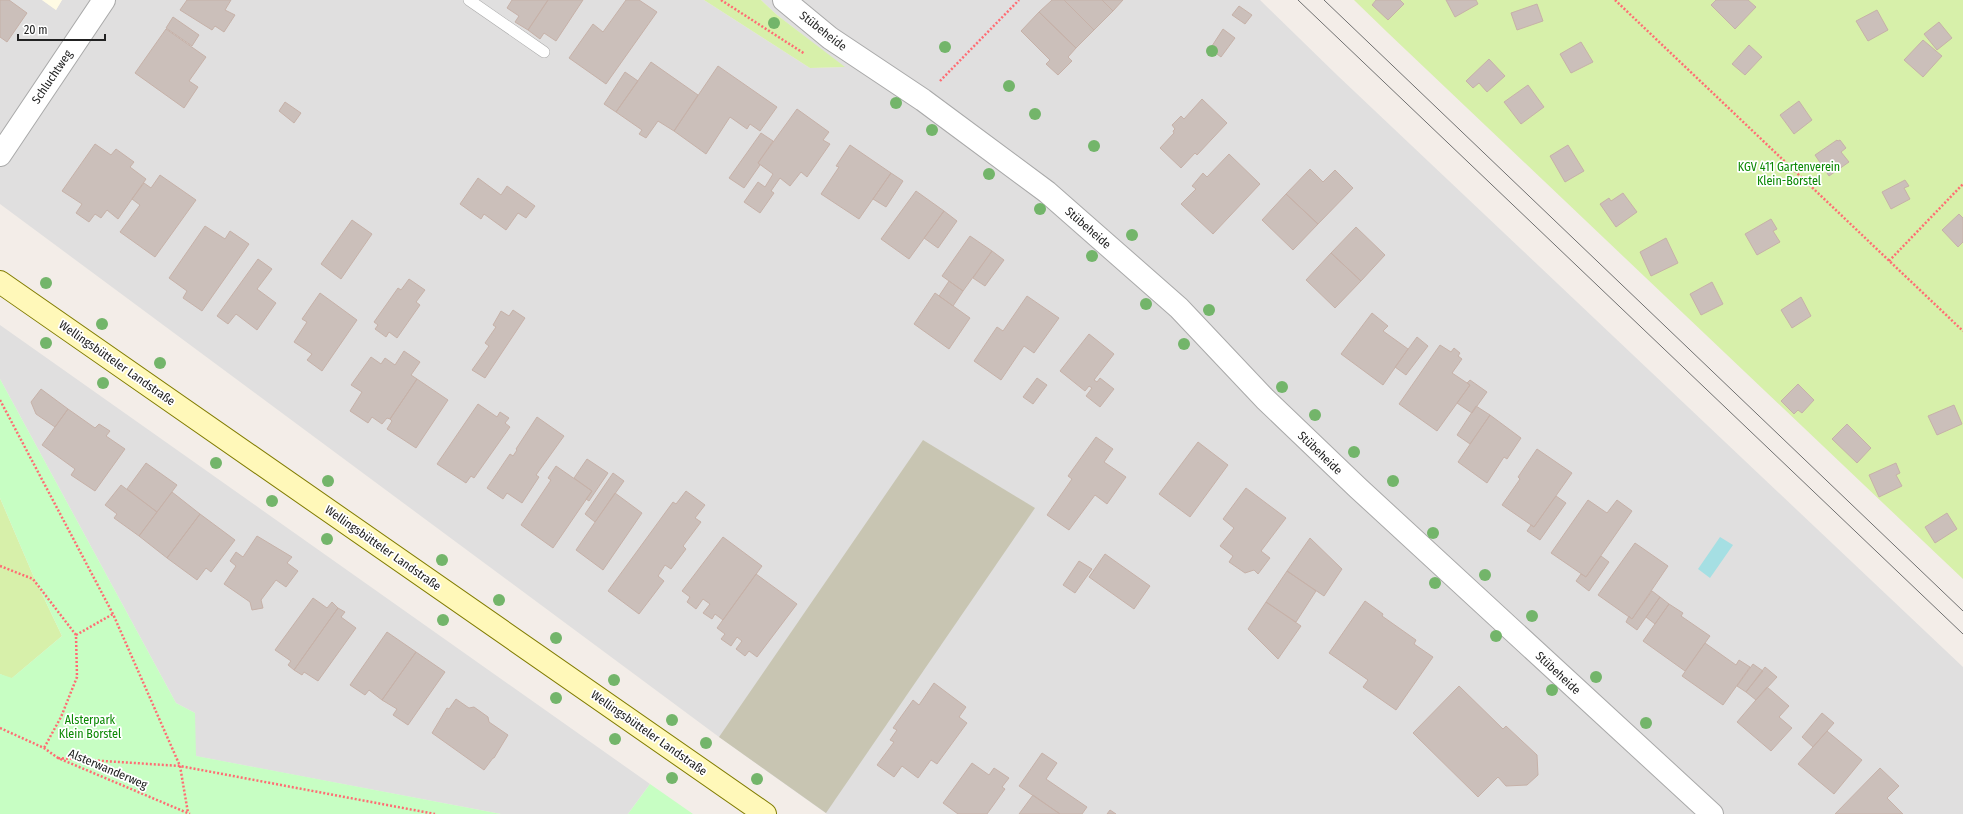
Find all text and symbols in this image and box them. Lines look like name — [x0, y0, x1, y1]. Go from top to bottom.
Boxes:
street label: Stübeheide — [797, 8, 849, 54]
scale bar — [18, 16, 105, 42]
text: 20 m — [24, 23, 48, 37]
street label: Schluchtweg — [29, 47, 75, 106]
park label: KGV 411 Gartenverein Klein-Borstel — [1738, 160, 1840, 188]
street label: Stübeheide — [1062, 204, 1114, 252]
street label: Wellingsbütteler Landstraße — [56, 318, 178, 408]
street label: Stübeheide — [1295, 428, 1345, 478]
street label: Wellingsbütteler Landstraße — [322, 503, 444, 593]
street label: Stübeheide — [1533, 649, 1583, 697]
street label: Wellingsbütteler Landstraße — [588, 688, 710, 778]
park label: Alsterpark Klein Borstel — [59, 713, 121, 741]
street label: Alsterwanderweg — [66, 746, 150, 792]

